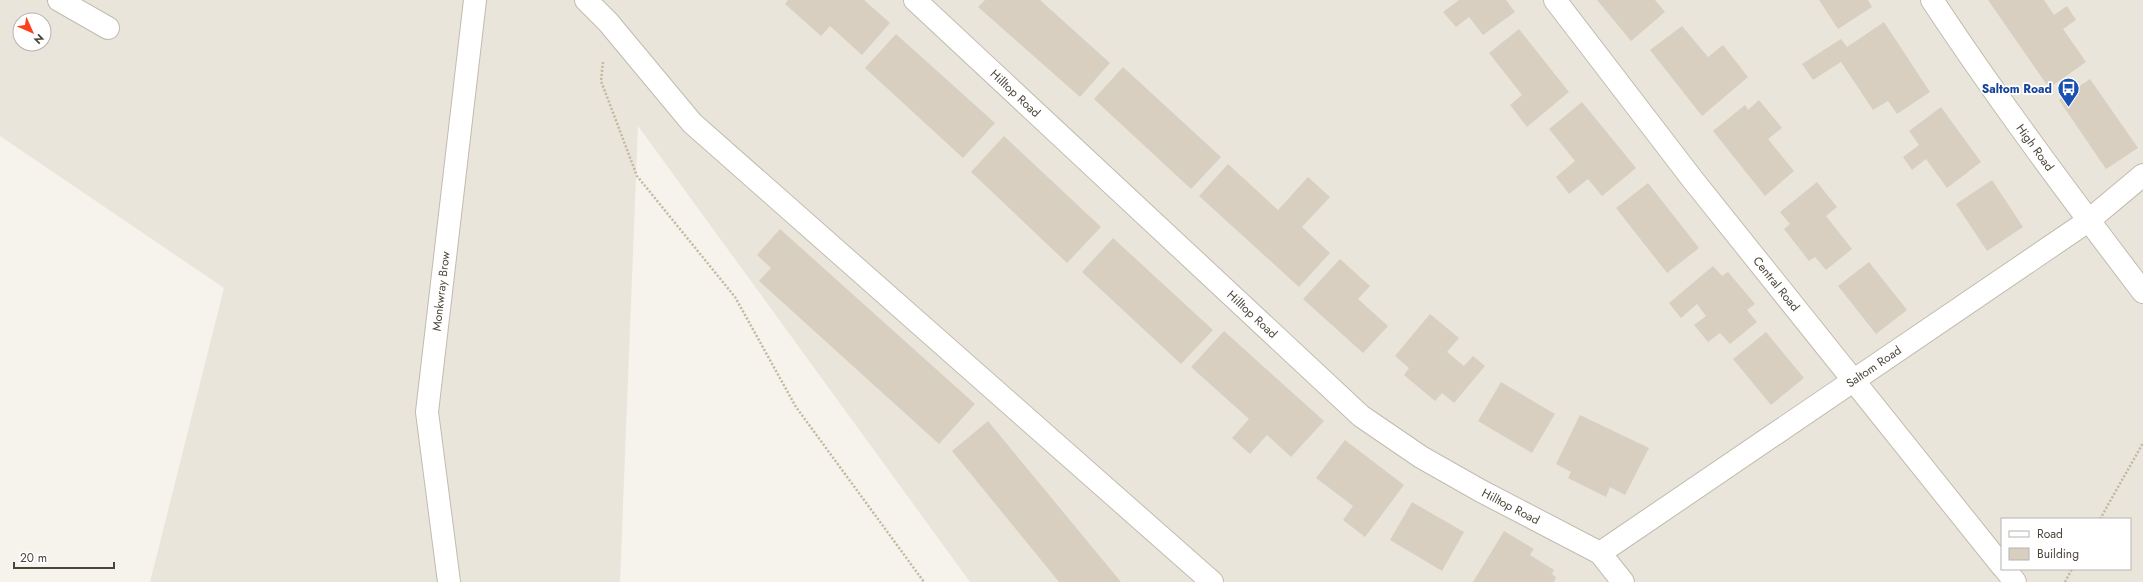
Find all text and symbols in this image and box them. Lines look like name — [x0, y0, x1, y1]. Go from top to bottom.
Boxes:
north arrow — [12, 12, 52, 52]
text: N — [30, 30, 48, 48]
street label: Hilltop Road — [986, 65, 1044, 122]
bus stop icon: Saltom Road — [2055, 76, 2081, 109]
place label: Saltom Road — [1982, 80, 2052, 98]
street label: High Road — [2012, 120, 2058, 175]
street label: Monkwray Brow — [427, 250, 455, 332]
street label: Central Road — [1749, 253, 1804, 315]
street label: Hilltop Road — [1223, 286, 1281, 343]
street label: Saltom Road — [1842, 342, 1905, 392]
street label: Hilltop Road — [1479, 484, 1543, 529]
legend — [2001, 518, 2131, 570]
text: Road — [2037, 525, 2063, 543]
scale bar — [14, 544, 114, 570]
text: Building — [2037, 545, 2079, 563]
text: 20 m — [20, 549, 47, 567]

